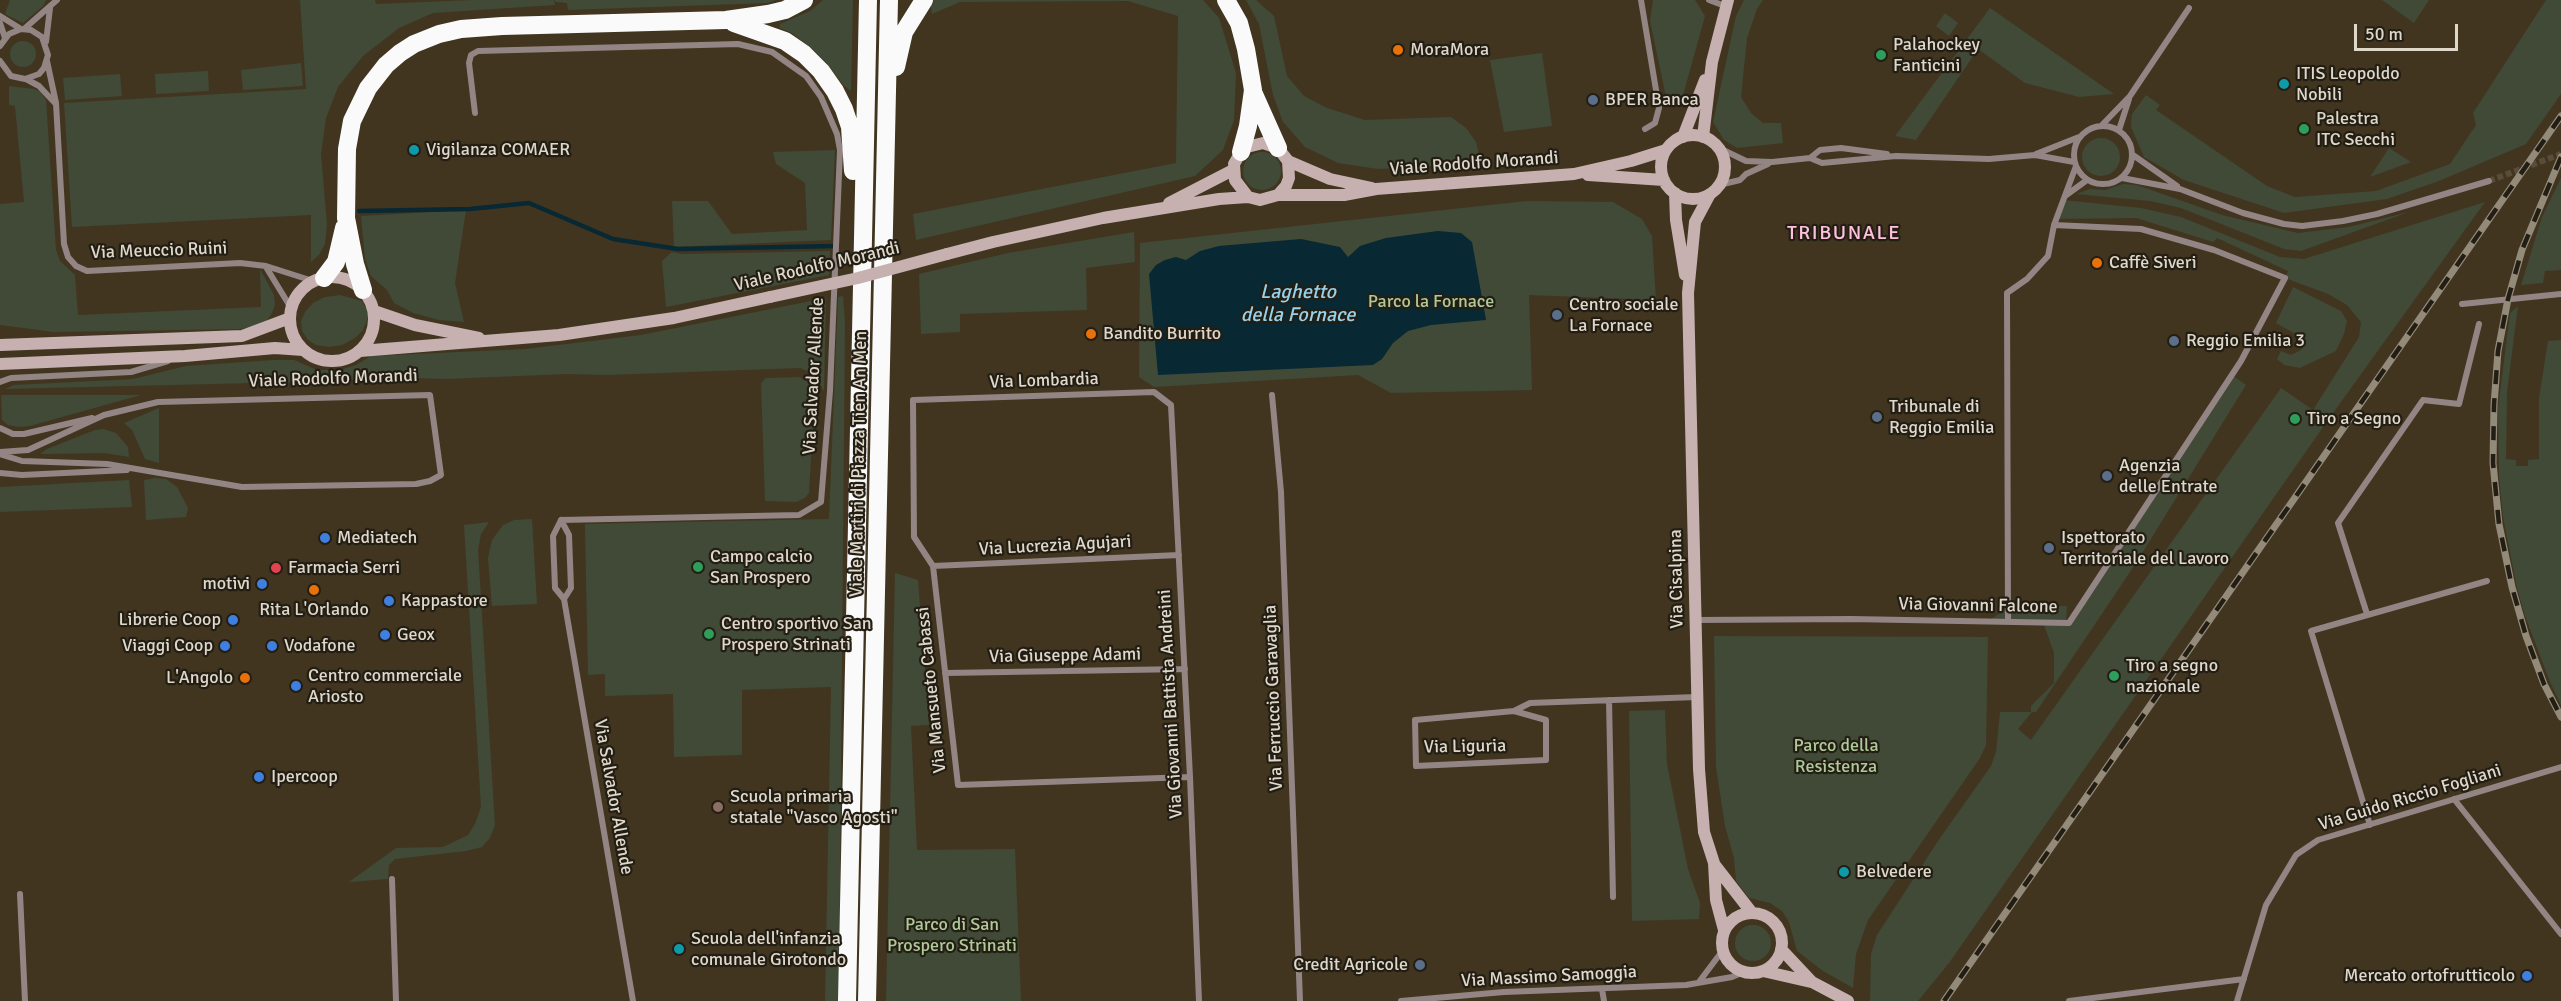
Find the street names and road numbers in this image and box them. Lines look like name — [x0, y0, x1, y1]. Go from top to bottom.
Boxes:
street label: Viale Rodolfo Morandi — [1389, 147, 1559, 181]
street label: Viale Rodolfo Morandi — [732, 237, 902, 297]
street label: Via Meuccio Ruini — [90, 238, 228, 264]
street label: Via Salvador Allende — [799, 297, 829, 455]
street label: Viale Martiri di Piazza Tien An Men — [846, 331, 872, 597]
street label: Viale Rodolfo Morandi — [248, 365, 418, 393]
street label: Via Lombardia — [989, 368, 1099, 394]
street label: Via Cisalpina — [1665, 529, 1689, 629]
street label: Via Lucrezia Agujari — [978, 531, 1132, 561]
street label: Via Giovanni Battista Andreini — [1154, 589, 1188, 819]
street label: Via Giovanni Falcone — [1898, 594, 2058, 618]
street label: Via Ferruccio Garavaglia — [1260, 604, 1288, 792]
street label: Via Mansueto Cabassi — [913, 606, 951, 774]
street label: Via Giuseppe Adami — [989, 644, 1141, 668]
street label: Via Salvador Allende — [589, 718, 637, 876]
street label: Via Liguria — [1424, 735, 1506, 759]
street label: Via Guido Riccio Fogliani — [2316, 760, 2504, 836]
street label: Via Massimo Samoggia — [1461, 962, 1637, 992]

